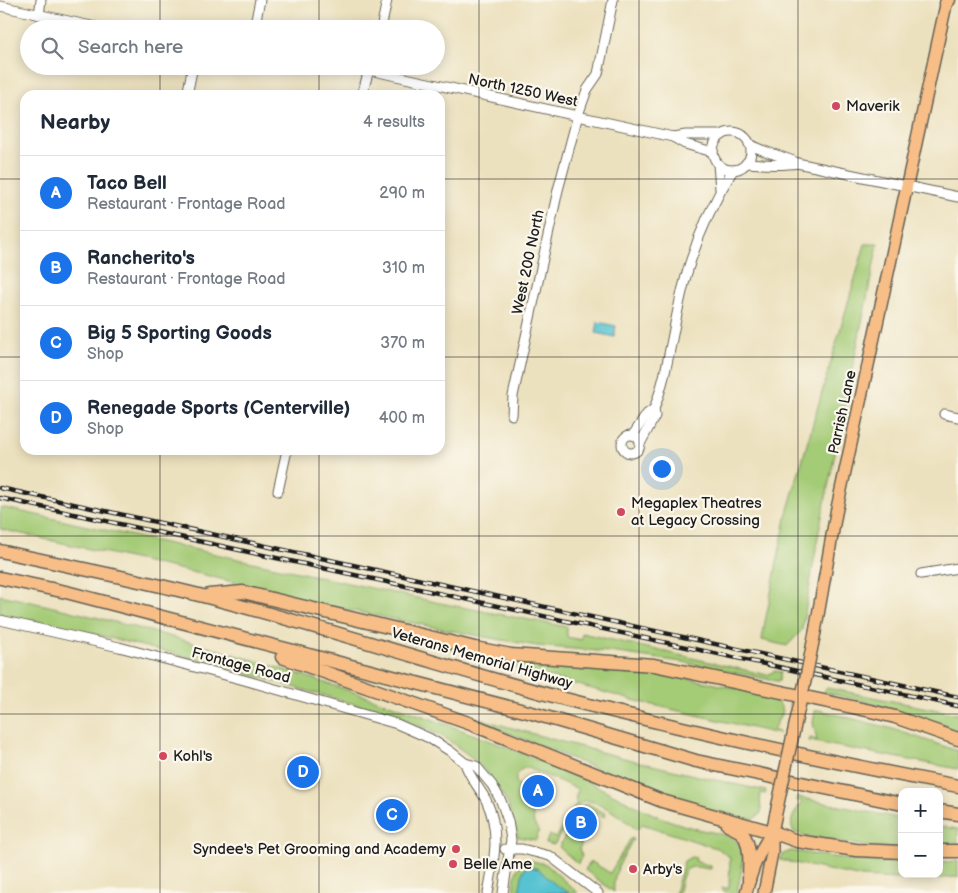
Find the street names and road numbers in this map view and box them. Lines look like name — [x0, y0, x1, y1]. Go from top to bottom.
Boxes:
street label: North 1250 West — [466, 70, 580, 111]
street label: West 200 North — [508, 208, 549, 316]
street label: Parrish Lane — [824, 368, 861, 456]
street label: Veterans Memorial Highway — [389, 623, 575, 694]
street label: Frontage Road — [189, 643, 292, 688]

